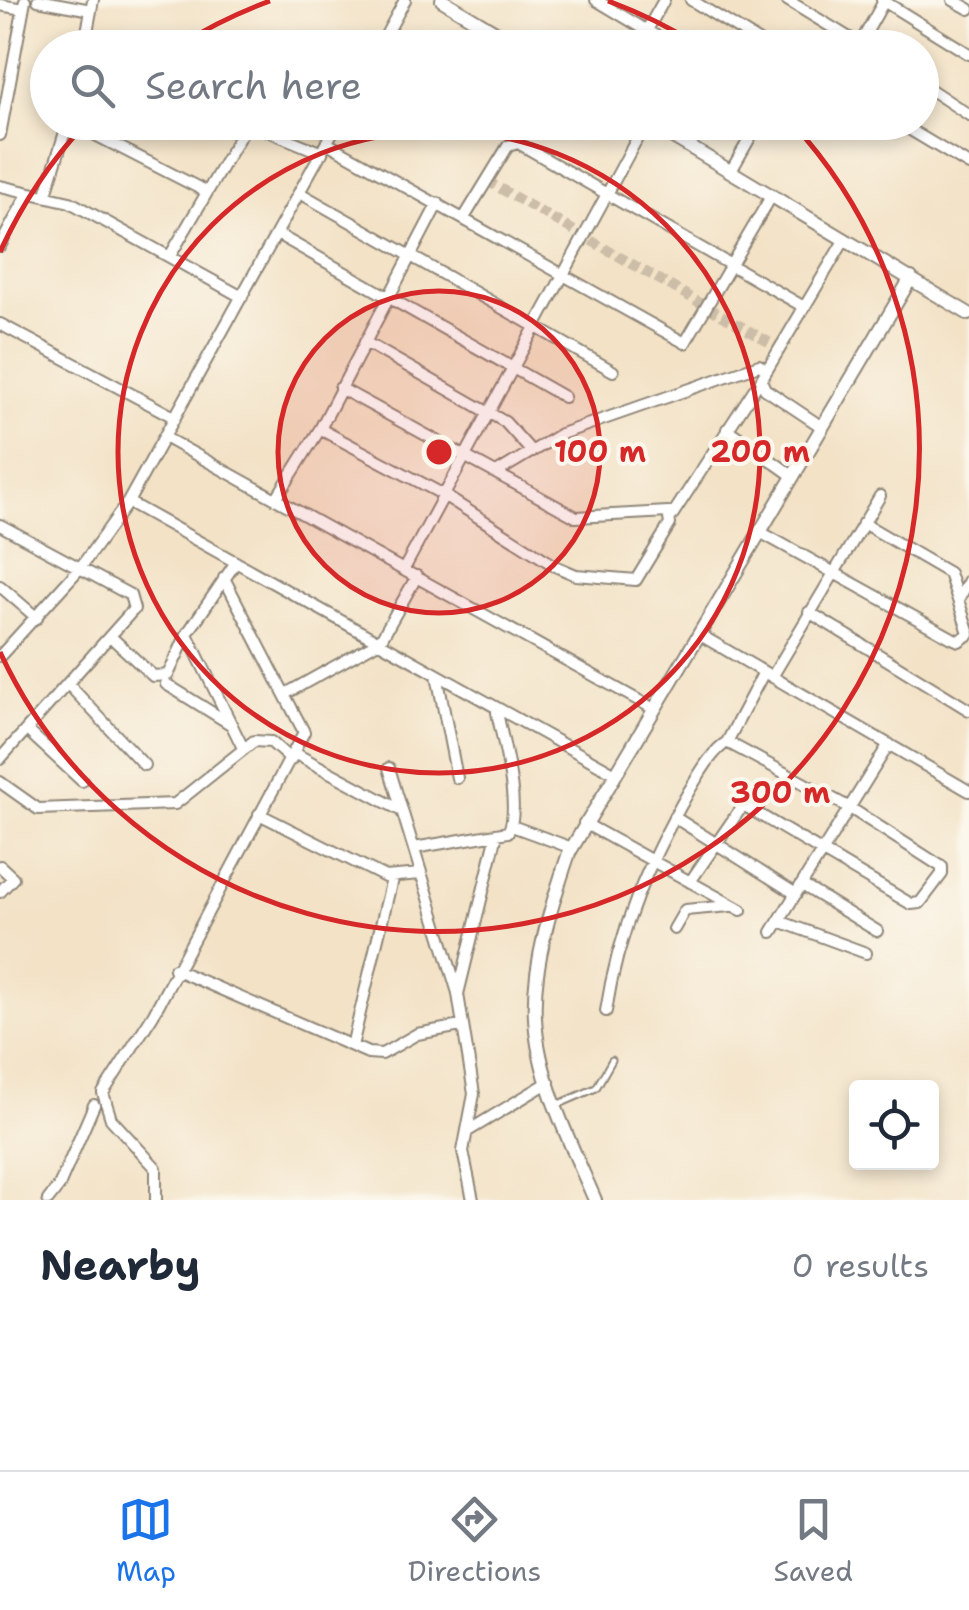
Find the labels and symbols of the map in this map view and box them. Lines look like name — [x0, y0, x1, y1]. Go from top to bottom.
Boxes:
text: 100 m — [554, 431, 646, 472]
text: 200 m — [710, 431, 810, 472]
centre of rings — [421, 434, 457, 470]
text: 300 m — [730, 772, 830, 813]

